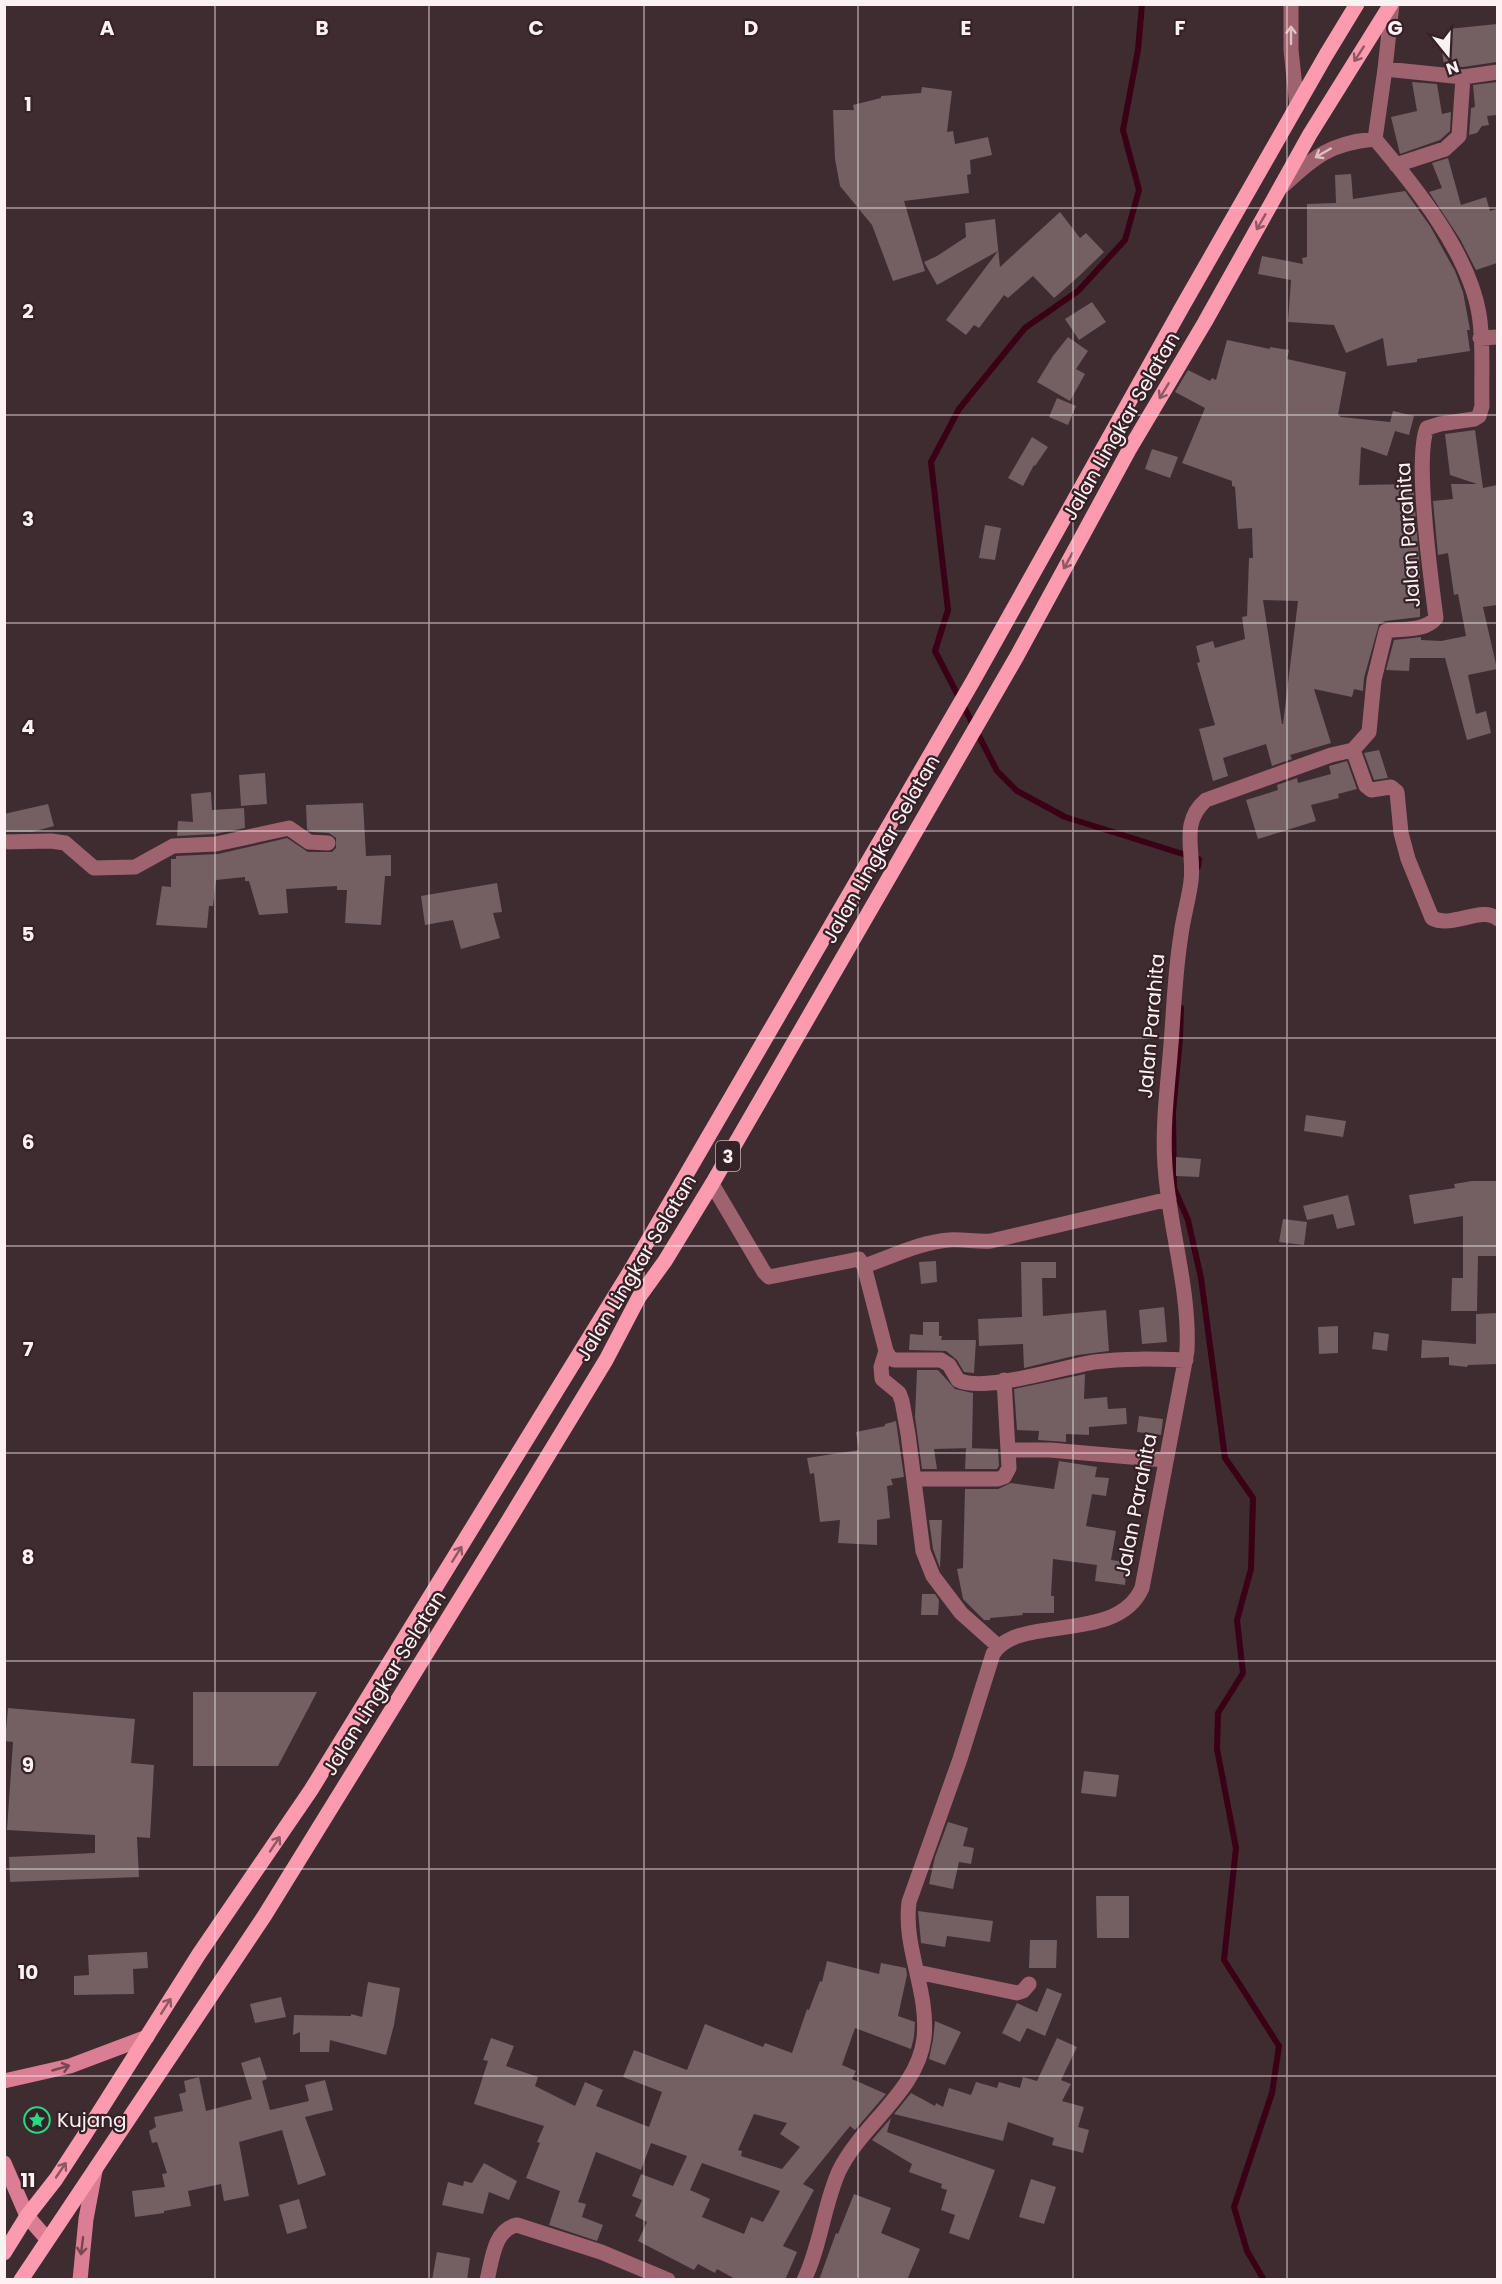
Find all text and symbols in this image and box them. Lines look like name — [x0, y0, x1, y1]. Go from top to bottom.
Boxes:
text: A — [100, 14, 115, 42]
text: B — [315, 14, 329, 42]
text: C — [528, 14, 544, 42]
text: D — [744, 14, 758, 42]
text: E — [961, 14, 971, 42]
text: F — [1175, 14, 1186, 42]
text: G — [1387, 14, 1403, 42]
north arrow — [1418, 24, 1478, 84]
one-way arrow — [1285, 25, 1297, 45]
one-way arrow — [1352, 45, 1365, 62]
text: N — [1443, 55, 1462, 81]
text: 1 — [24, 90, 32, 118]
one-way arrow — [1315, 148, 1332, 160]
one-way arrow — [1255, 213, 1267, 230]
text: 2 — [22, 297, 34, 325]
street label: Jalan Lingkar Selatan — [1056, 327, 1186, 525]
one-way arrow — [1157, 382, 1169, 399]
street label: Jalan Parahita — [1389, 462, 1427, 608]
text: 3 — [22, 505, 34, 533]
one-way arrow — [1062, 552, 1074, 569]
text: 4 — [21, 713, 35, 741]
street label: Jalan Lingkar Selatan — [816, 750, 946, 948]
text: 5 — [22, 920, 35, 948]
street label: Jalan Parahita — [1131, 952, 1171, 1100]
text: 6 — [22, 1128, 34, 1156]
road number: 3 — [716, 1141, 740, 1171]
street label: Jalan Lingkar Selatan — [569, 1169, 703, 1367]
text: 7 — [23, 1335, 34, 1363]
street label: Jalan Parahita — [1108, 1431, 1164, 1579]
text: 8 — [22, 1543, 34, 1571]
one-way arrow — [450, 1546, 463, 1563]
street label: Jalan Lingkar Selatan — [316, 1585, 452, 1781]
text: 9 — [22, 1751, 34, 1779]
one-way arrow — [269, 1836, 281, 1853]
text: 10 — [18, 1958, 38, 1986]
one-way arrow — [161, 1998, 173, 2015]
one-way arrow — [52, 2062, 71, 2073]
place icon: Kujang — [22, 2105, 52, 2135]
place label: Kujang — [57, 2106, 127, 2134]
one-way arrow — [55, 2162, 68, 2179]
text: 11 — [20, 2166, 36, 2194]
one-way arrow — [77, 2235, 88, 2255]

